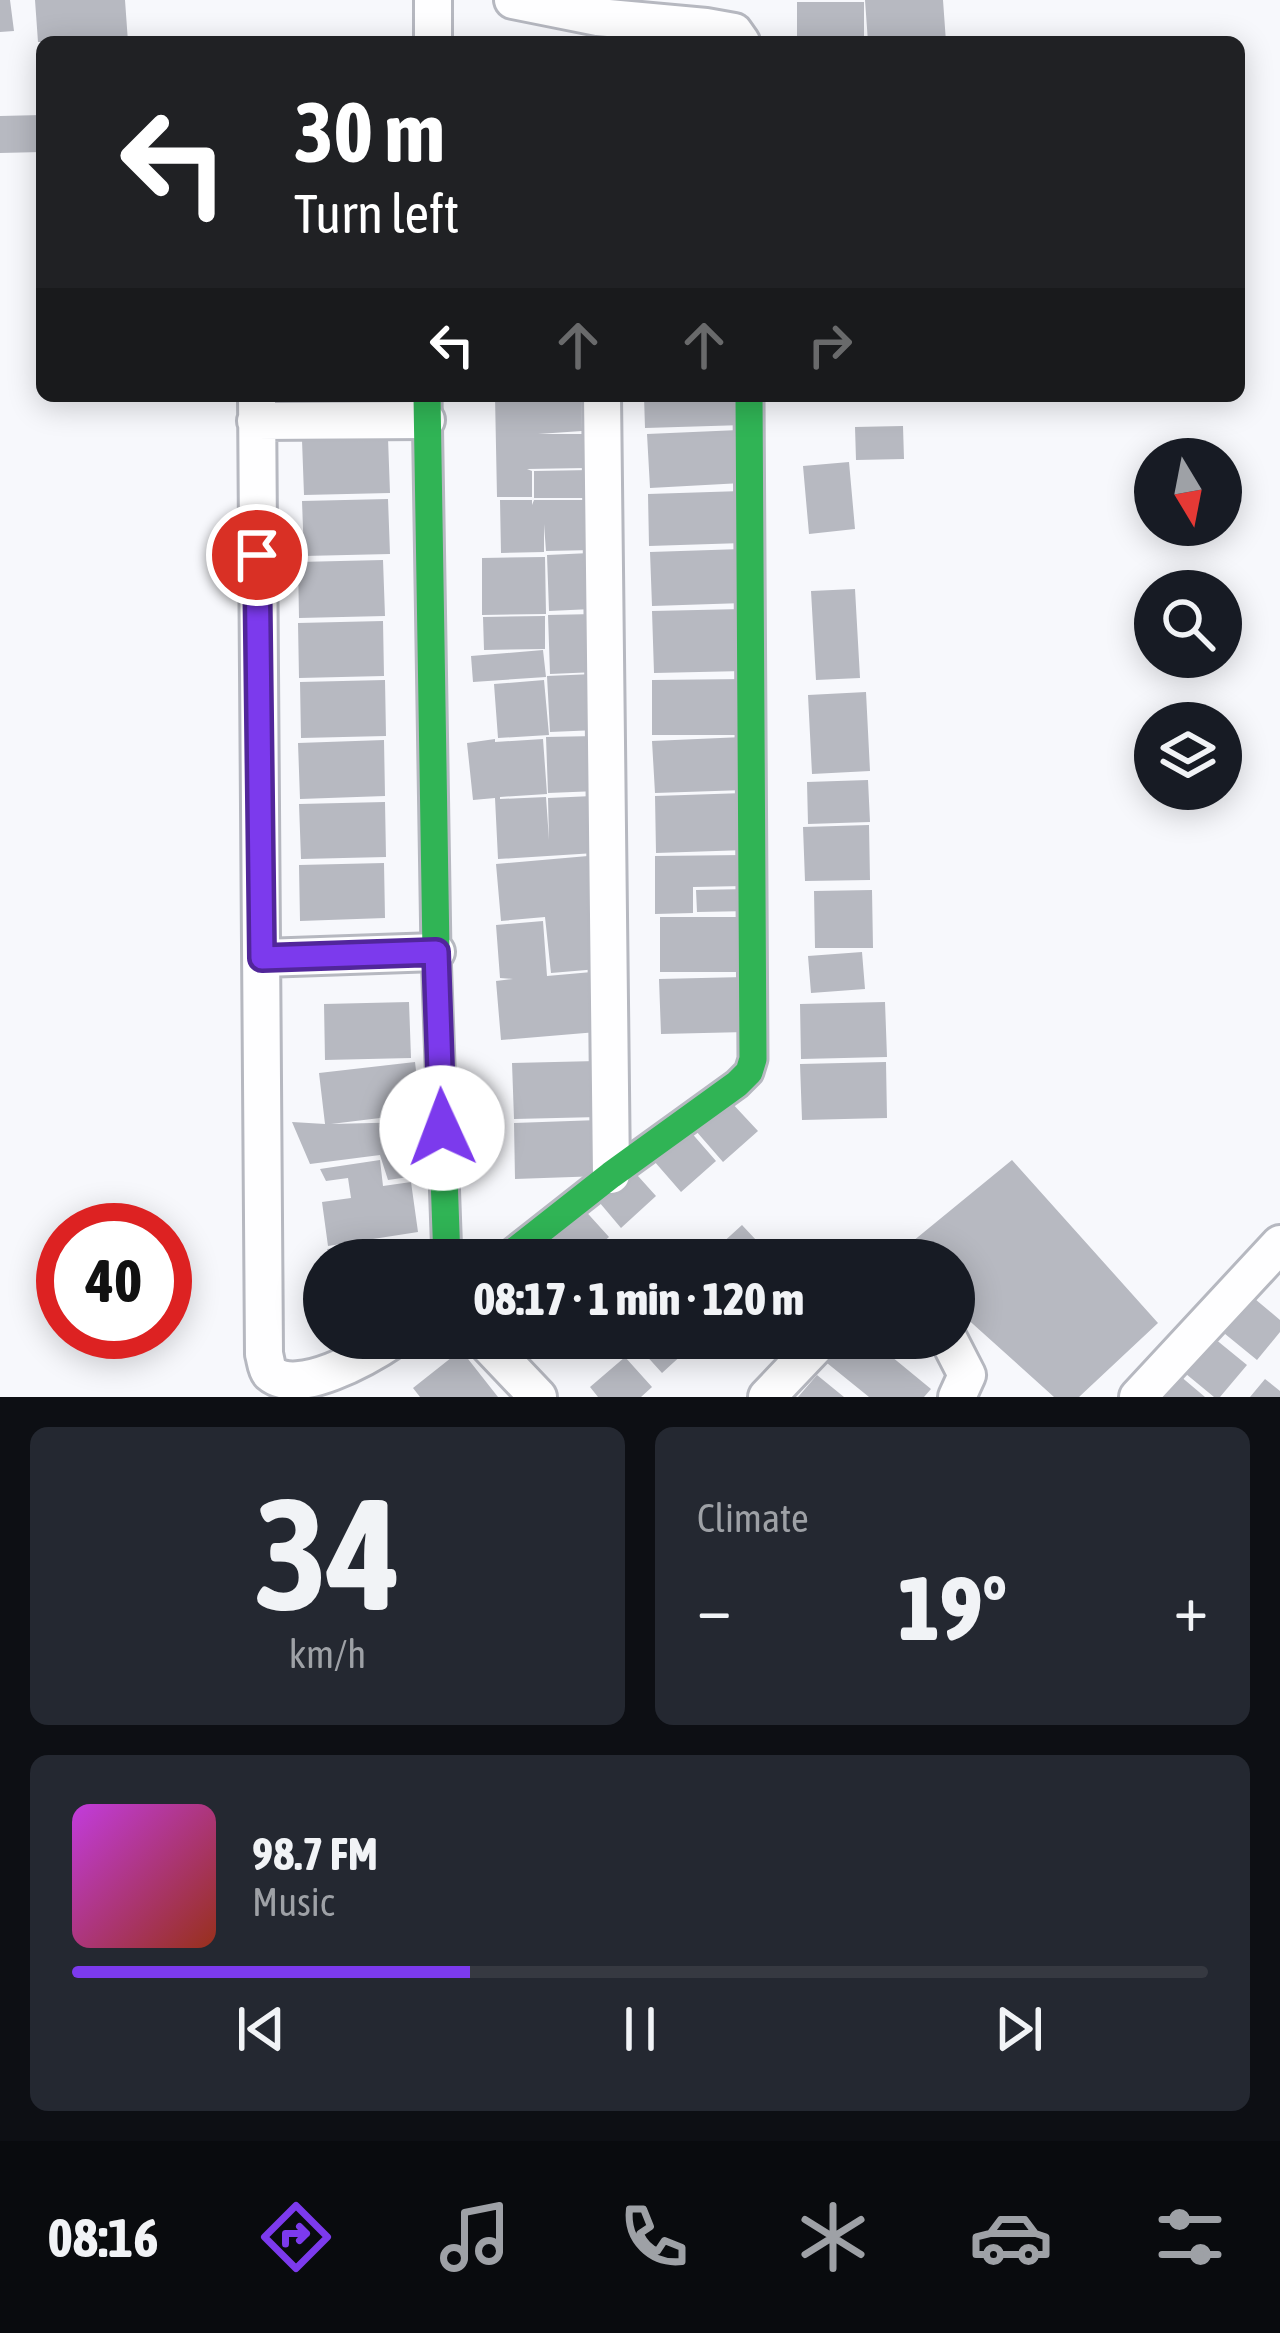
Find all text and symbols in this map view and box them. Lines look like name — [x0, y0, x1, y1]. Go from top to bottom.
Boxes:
icon: left — [96, 84, 252, 240]
text: 30 m — [294, 84, 445, 180]
text: Turn left — [294, 183, 459, 244]
icon: left — [419, 312, 485, 378]
icon: ahead — [545, 312, 611, 378]
icon: ahead — [671, 312, 737, 378]
icon: right — [797, 312, 863, 378]
north arrow — [1134, 438, 1242, 546]
map controls — [1134, 438, 1242, 810]
pin — [206, 504, 308, 606]
icon: arrive — [224, 522, 290, 588]
button: search — [1134, 570, 1242, 678]
button: layers — [1134, 702, 1242, 810]
position arrow — [379, 1065, 505, 1191]
speed limit sign: 40 — [36, 1203, 192, 1359]
text: 08:17 · 1 min · 120 m — [474, 1273, 804, 1325]
text: 34 — [254, 1464, 401, 1643]
text: Climate — [697, 1496, 809, 1540]
text: 19° — [898, 1556, 1007, 1659]
text: − — [697, 1569, 731, 1645]
text: + — [1174, 1569, 1208, 1645]
text: km/h — [289, 1632, 366, 1676]
text: 98.7 FM — [252, 1828, 378, 1880]
text: Music — [252, 1880, 334, 1924]
icon: previous — [228, 1996, 294, 2062]
icon: pause — [607, 1996, 673, 2062]
icon: next — [986, 1996, 1052, 2062]
icon: directions — [254, 2195, 338, 2279]
icon: music — [433, 2195, 517, 2279]
icon: phone — [612, 2195, 696, 2279]
icon: climate — [791, 2195, 875, 2279]
icon: car — [969, 2195, 1053, 2279]
icon: filters — [1148, 2195, 1232, 2279]
text: 08:16 — [47, 2207, 159, 2268]

